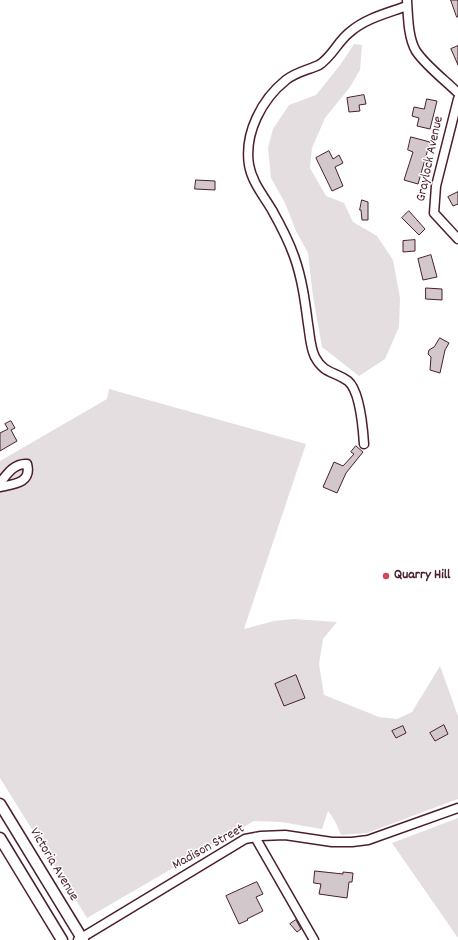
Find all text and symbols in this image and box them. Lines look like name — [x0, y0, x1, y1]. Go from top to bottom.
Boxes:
street label: Graylock Avenue — [414, 115, 448, 203]
place label: Quarry Hill — [394, 568, 450, 584]
marker: Quarry Hill — [381, 571, 391, 581]
street label: Madison Street — [170, 821, 248, 875]
street label: Victoria Avenue — [25, 825, 81, 905]

